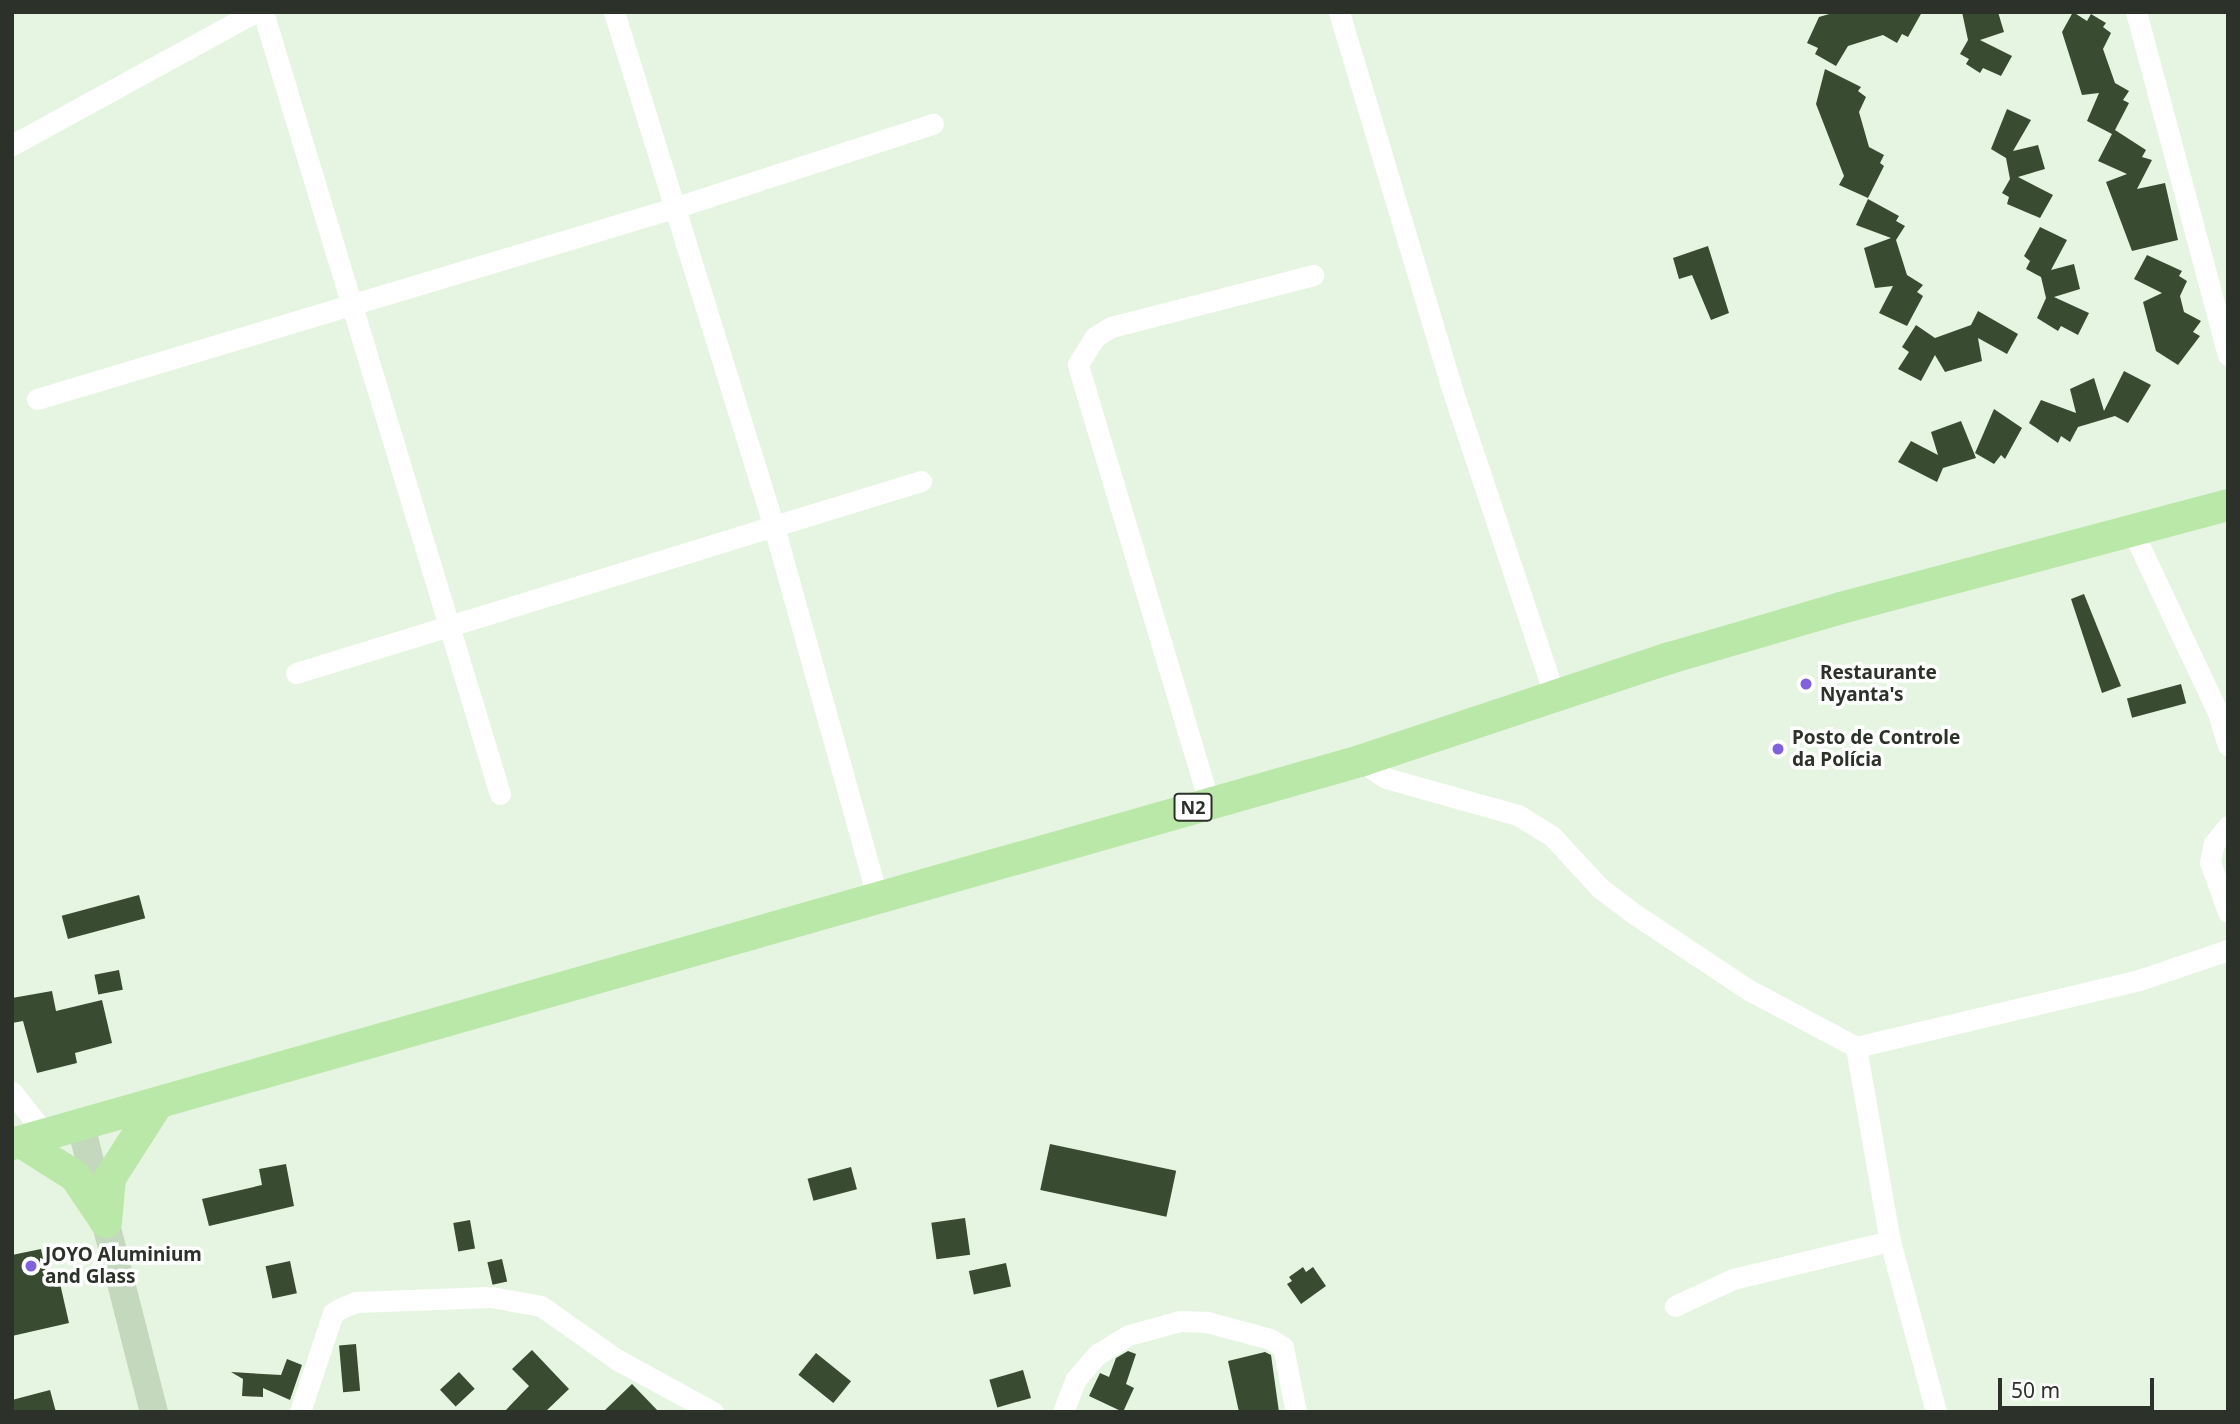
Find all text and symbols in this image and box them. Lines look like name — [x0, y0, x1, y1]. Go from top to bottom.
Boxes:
place label: Restaurante Nyanta's — [1820, 662, 1937, 706]
marker: Restaurante Nyanta's — [1798, 676, 1814, 692]
place label: Posto de Controle da Polícia — [1792, 727, 1960, 771]
marker: Posto de Controle da Polícia — [1770, 741, 1786, 757]
road number: N2 — [1172, 792, 1214, 822]
place label: JOYO Aluminium and Glass — [45, 1244, 202, 1288]
marker: JOYO Aluminium and Glass — [23, 1258, 39, 1274]
scale bar — [2002, 1364, 2158, 1408]
text: 50 m — [2011, 1376, 2060, 1404]

